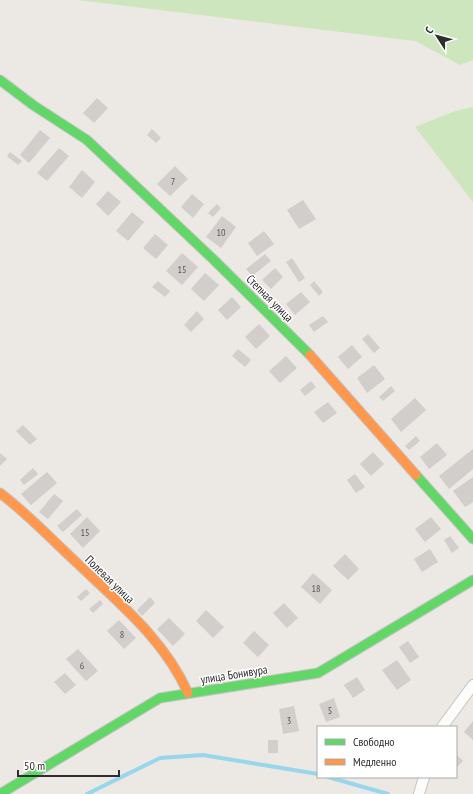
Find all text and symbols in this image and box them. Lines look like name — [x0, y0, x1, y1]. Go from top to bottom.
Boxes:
north arrow — [417, 16, 457, 56]
text: С — [422, 24, 436, 36]
house number: 7 — [171, 175, 175, 188]
house number: 10 — [217, 226, 226, 239]
house number: 15 — [178, 263, 187, 276]
street label: Степная улица — [243, 271, 297, 325]
house number: 15 — [81, 526, 90, 539]
street label: Полевая улица — [82, 552, 138, 606]
house number: 18 — [312, 582, 321, 595]
house number: 8 — [120, 628, 124, 641]
house number: 6 — [80, 659, 85, 672]
street label: улица Бонивура — [199, 661, 269, 687]
house number: 5 — [328, 704, 332, 717]
house number: 3 — [287, 714, 291, 727]
legend — [317, 726, 457, 778]
text: Свободно — [353, 734, 395, 749]
scale bar — [18, 752, 119, 778]
text: Медленно — [353, 754, 396, 769]
text: 50 m — [24, 758, 45, 773]

